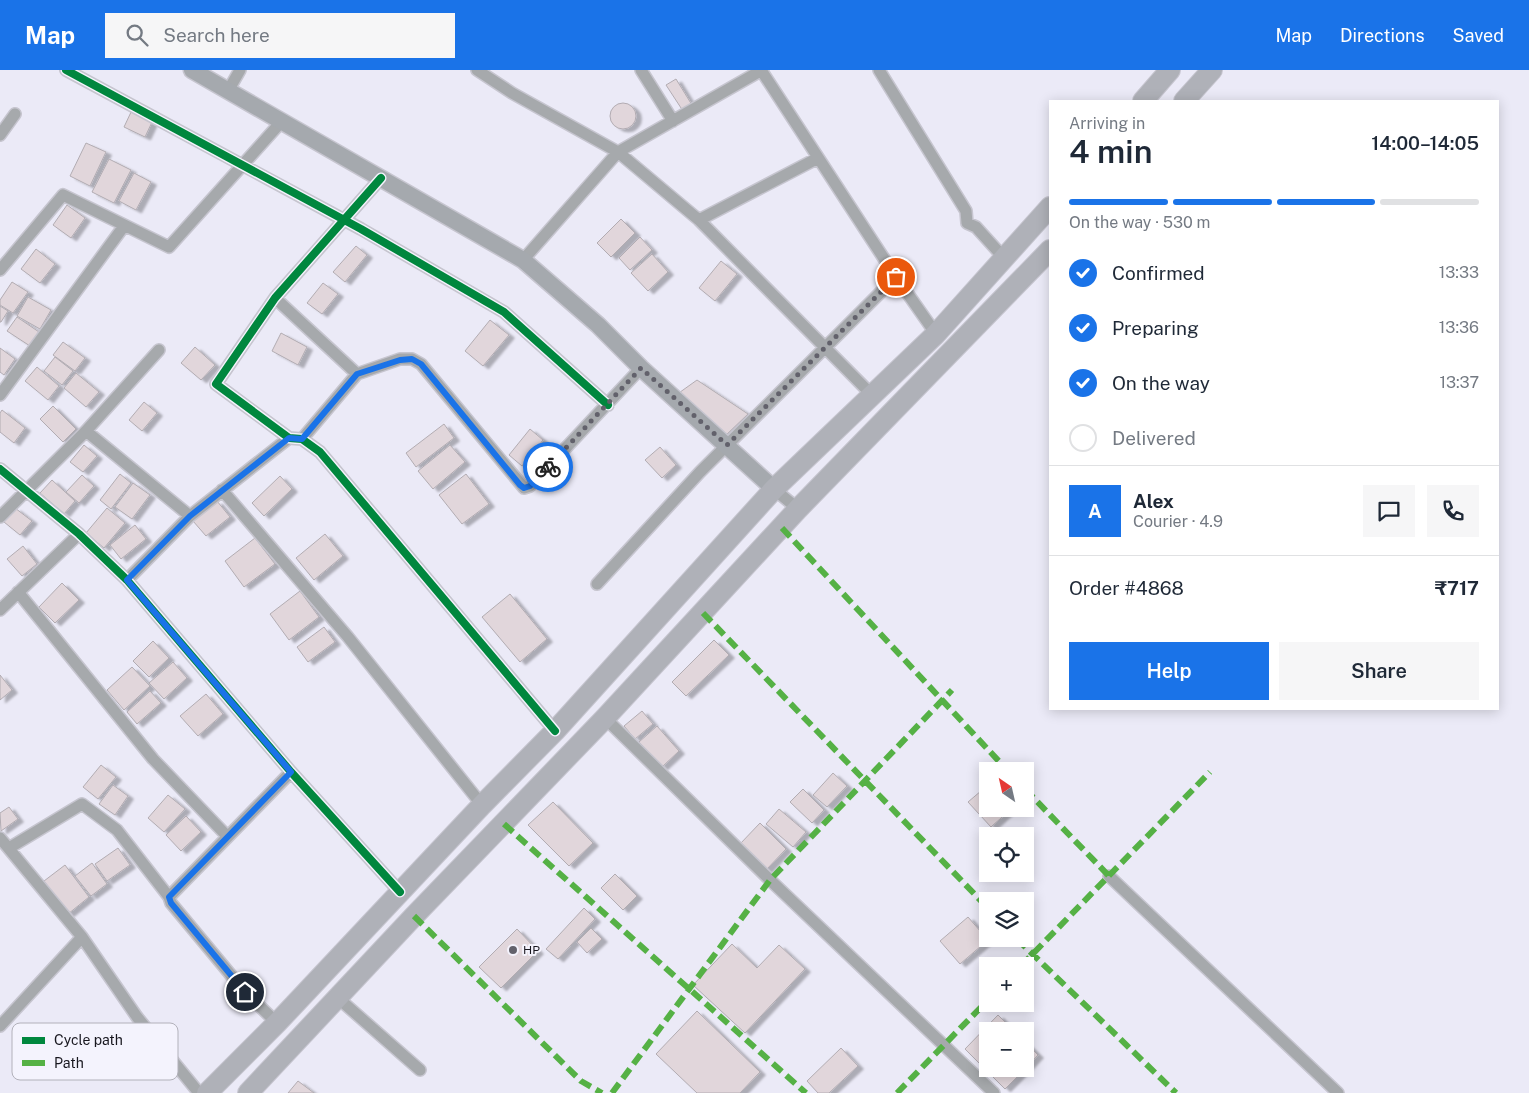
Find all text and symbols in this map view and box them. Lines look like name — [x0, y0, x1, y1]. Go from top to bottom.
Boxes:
search box — [105, 13, 455, 58]
text: Map — [25, 21, 75, 49]
icon: search — [123, 21, 151, 49]
text: Search here — [163, 24, 270, 46]
text: Map — [1275, 25, 1312, 46]
text: Directions — [1340, 25, 1425, 46]
text: Saved — [1453, 25, 1504, 46]
text: Arriving in — [1069, 114, 1145, 133]
text: 14:00–14:05 — [1371, 132, 1479, 154]
text: 4 min — [1069, 133, 1152, 170]
text: On the way · 530 m — [1069, 213, 1210, 232]
pin — [875, 256, 917, 298]
icon: check — [1069, 259, 1097, 287]
text: Confirmed — [1112, 262, 1205, 284]
icon: bag — [882, 263, 910, 291]
text: 13:33 — [1439, 263, 1479, 282]
icon: check — [1069, 314, 1097, 342]
text: Preparing — [1112, 317, 1199, 339]
text: 13:36 — [1439, 318, 1479, 337]
icon: check — [1069, 369, 1097, 397]
text: On the way — [1112, 372, 1210, 394]
text: 13:37 — [1439, 373, 1479, 392]
text: Delivered — [1112, 427, 1196, 449]
courier — [523, 442, 573, 492]
icon: bike — [534, 453, 562, 481]
button: chat — [1363, 485, 1415, 537]
button: phone — [1427, 485, 1479, 537]
text: Alex — [1133, 490, 1174, 512]
text: A — [1088, 500, 1102, 522]
text: Courier · 4.9 — [1133, 512, 1223, 531]
text: Order #4868 — [1069, 577, 1184, 599]
text: ₹717 — [1435, 577, 1479, 599]
button: Help — [1069, 642, 1269, 700]
button: Share — [1279, 642, 1479, 700]
north arrow — [979, 762, 1034, 818]
map controls — [979, 762, 1034, 1077]
button: locate — [979, 827, 1034, 882]
button: layers — [979, 892, 1034, 947]
place label: HP — [523, 943, 540, 957]
marker: HP — [507, 944, 519, 956]
button: + — [979, 957, 1034, 1012]
pin — [224, 971, 266, 1013]
icon: home — [231, 978, 259, 1006]
button: − — [979, 1022, 1034, 1077]
legend — [12, 1023, 178, 1080]
text: Cycle path — [54, 1032, 123, 1048]
text: Path — [54, 1055, 84, 1071]

